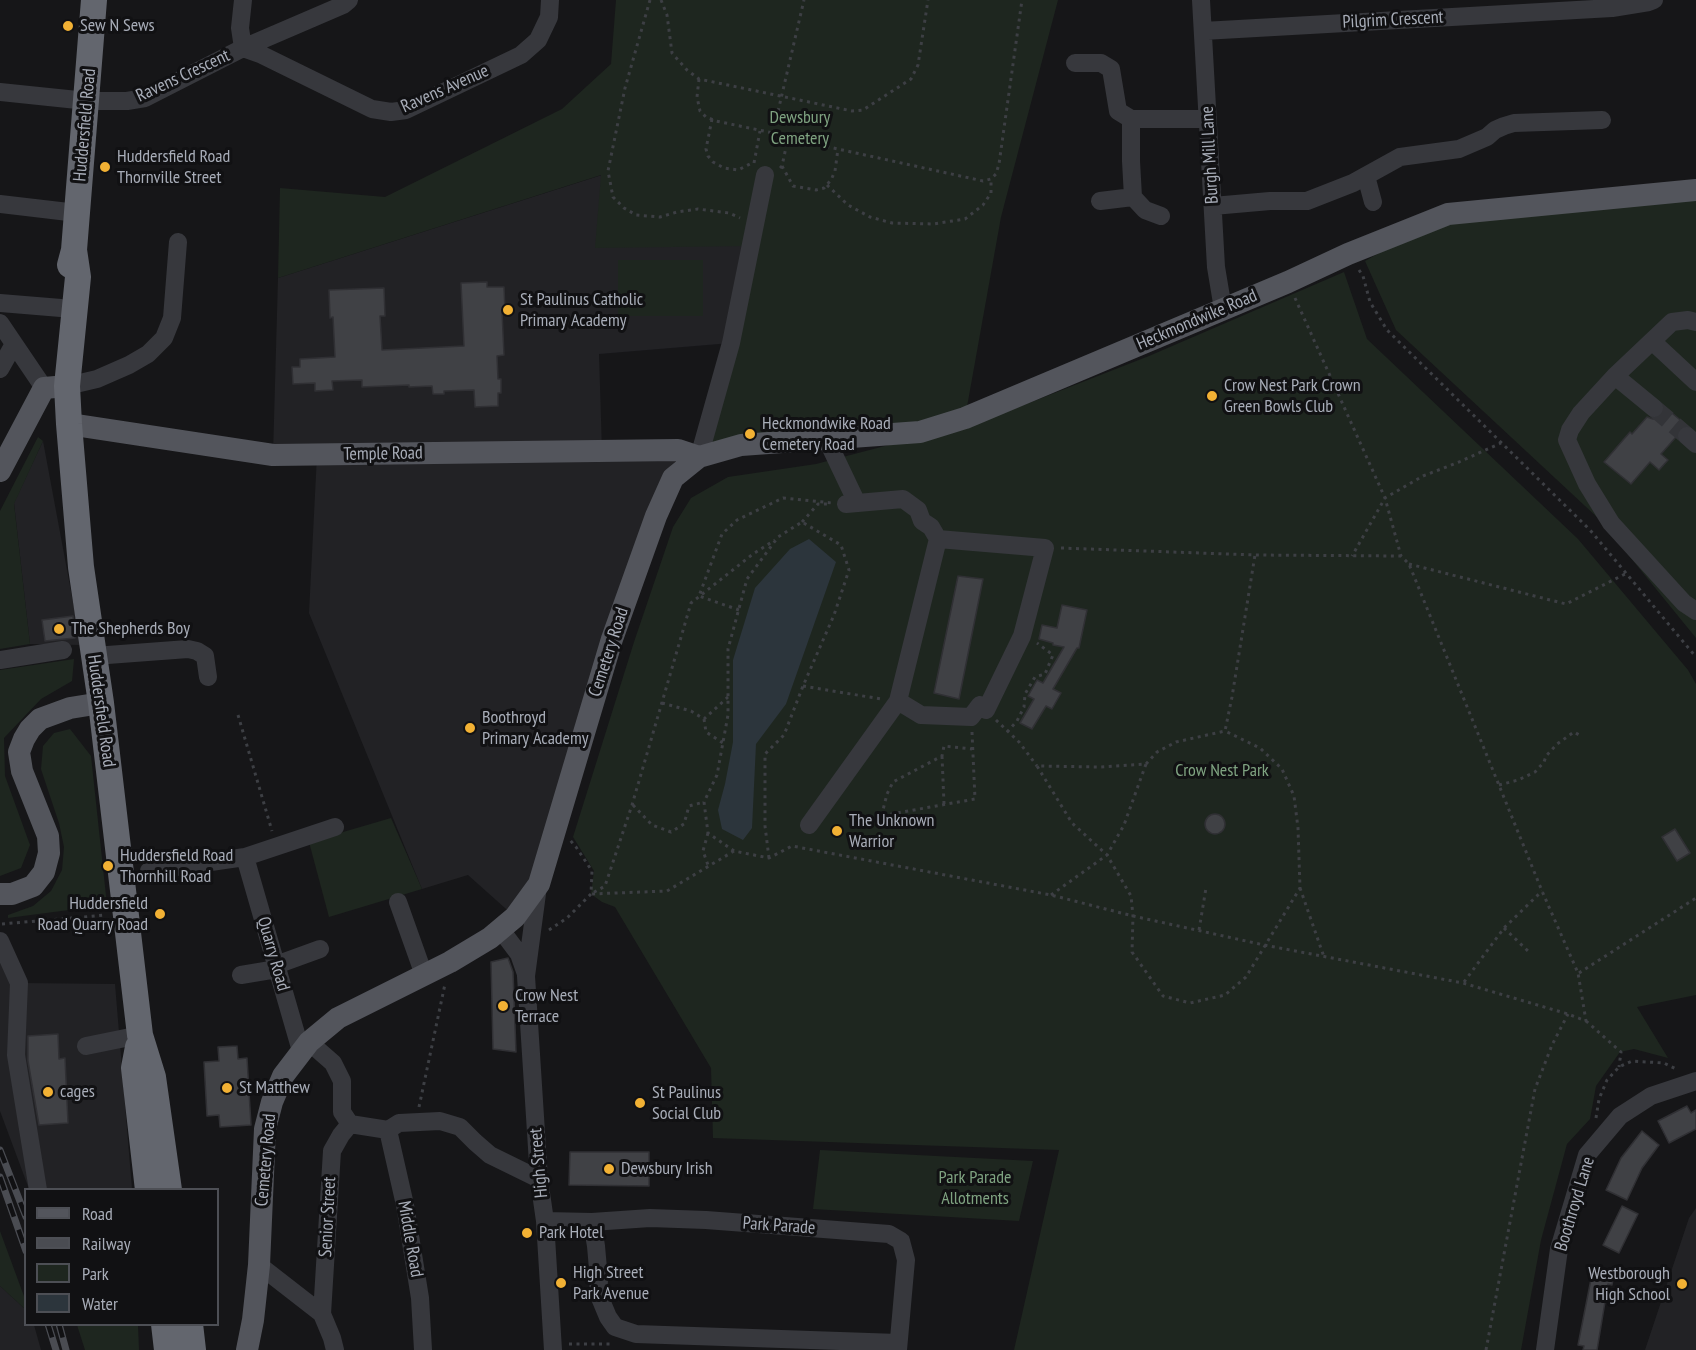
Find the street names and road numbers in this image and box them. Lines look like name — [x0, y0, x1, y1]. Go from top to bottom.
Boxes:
street label: Pilgrim Crescent — [1342, 7, 1444, 33]
street label: Ravens Crescent — [133, 45, 233, 107]
street label: Ravens Avenue — [398, 60, 492, 118]
street label: Huddersfield Road — [69, 68, 101, 182]
street label: Burgh Mill Lane — [1197, 105, 1223, 205]
street label: Heckmondwike Road — [1133, 285, 1261, 355]
street label: Temple Road — [343, 443, 423, 465]
street label: Cemetery Road — [584, 605, 634, 699]
street label: Huddersfield Road — [82, 653, 120, 769]
street label: Quarry Road — [252, 914, 294, 994]
street label: Cemetery Road — [251, 1113, 281, 1207]
street label: High Street — [525, 1127, 553, 1199]
street label: Boothroyd Lane — [1550, 1154, 1600, 1254]
street label: Senior Street — [315, 1176, 341, 1258]
street label: Middle Road — [393, 1199, 427, 1279]
street label: Park Parade — [742, 1213, 816, 1239]

